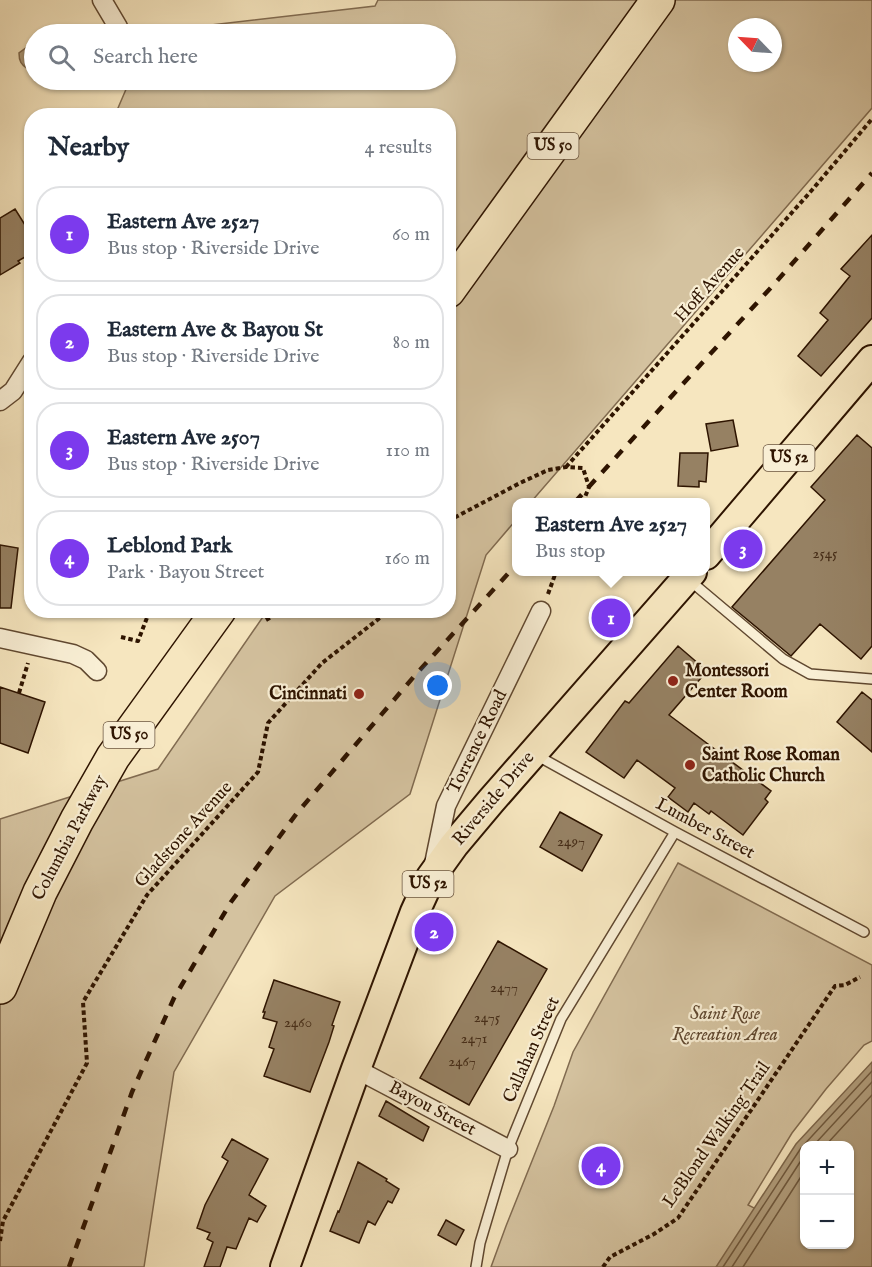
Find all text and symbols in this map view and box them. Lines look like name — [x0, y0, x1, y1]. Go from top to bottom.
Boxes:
north arrow — [728, 18, 782, 72]
search box — [24, 24, 456, 90]
icon: search — [45, 41, 78, 74]
text: Search here — [93, 43, 198, 71]
text: Nearby — [48, 131, 129, 164]
road number: US 50 — [528, 133, 578, 159]
text: 4 results — [365, 135, 432, 160]
text: Eastern Ave 2527 — [107, 208, 259, 236]
text: 1 — [66, 222, 73, 247]
text: 60 m — [392, 222, 430, 247]
text: Bus stop · Riverside Drive — [107, 236, 319, 261]
street label: Hoff Avenue — [670, 242, 750, 328]
text: Eastern Ave & Bayou St — [107, 316, 323, 344]
text: 2 — [65, 330, 74, 355]
text: 80 m — [393, 330, 430, 355]
text: Bus stop · Riverside Drive — [107, 344, 319, 369]
text: Eastern Ave 2507 — [107, 424, 260, 452]
text: 3 — [66, 438, 73, 463]
text: 110 m — [386, 438, 430, 463]
road number: US 52 — [764, 445, 814, 471]
text: Bus stop · Riverside Drive — [107, 452, 319, 477]
popup — [512, 498, 710, 576]
text: Eastern Ave 2527 — [535, 511, 687, 539]
pin: 3 — [724, 526, 762, 572]
text: Leblond Park — [107, 532, 232, 560]
text: Bus stop — [535, 539, 605, 564]
house number: 2545 — [812, 544, 838, 563]
text: 4 — [65, 546, 74, 571]
text: 160 m — [384, 546, 430, 571]
text: Park · Bayou Street — [107, 560, 264, 585]
pin: 1 — [592, 596, 630, 640]
place label: Montessori Center Room — [685, 660, 788, 704]
your location — [423, 671, 452, 700]
marker: Montessori Center Room — [666, 674, 680, 688]
place label: Cincinnati — [269, 683, 347, 706]
street label: Torrence Road — [443, 686, 513, 798]
marker: Cincinnati — [352, 687, 366, 701]
road number: US 50 — [104, 722, 154, 748]
place label: Saint Rose Roman Catholic Church — [702, 744, 840, 788]
street label: Riverside Drive — [448, 747, 540, 851]
marker: Saint Rose Roman Catholic Church — [683, 758, 697, 772]
street label: Columbia Parkway — [27, 771, 113, 905]
street label: Gladstone Avenue — [130, 777, 238, 893]
street label: Lumber Street — [651, 793, 759, 865]
house number: 2497 — [557, 832, 585, 851]
road number: US 52 — [402, 871, 454, 897]
pin: 2 — [414, 910, 454, 954]
house number: 2477 — [490, 978, 518, 997]
street label: Callahan Street — [498, 993, 566, 1107]
park label: Saint Rose Recreation Area — [672, 1003, 778, 1047]
house number: 2475 — [474, 1008, 501, 1027]
house number: 2460 — [284, 1013, 312, 1032]
house number: 2471 — [461, 1029, 487, 1048]
house number: 2467 — [448, 1052, 476, 1071]
street label: LeBlond Walking Trail — [658, 1058, 776, 1212]
street label: Bayou Street — [384, 1076, 480, 1142]
map controls — [800, 1141, 854, 1249]
button: + — [800, 1141, 854, 1195]
pin: 4 — [582, 1144, 620, 1188]
button: − — [800, 1195, 854, 1249]

